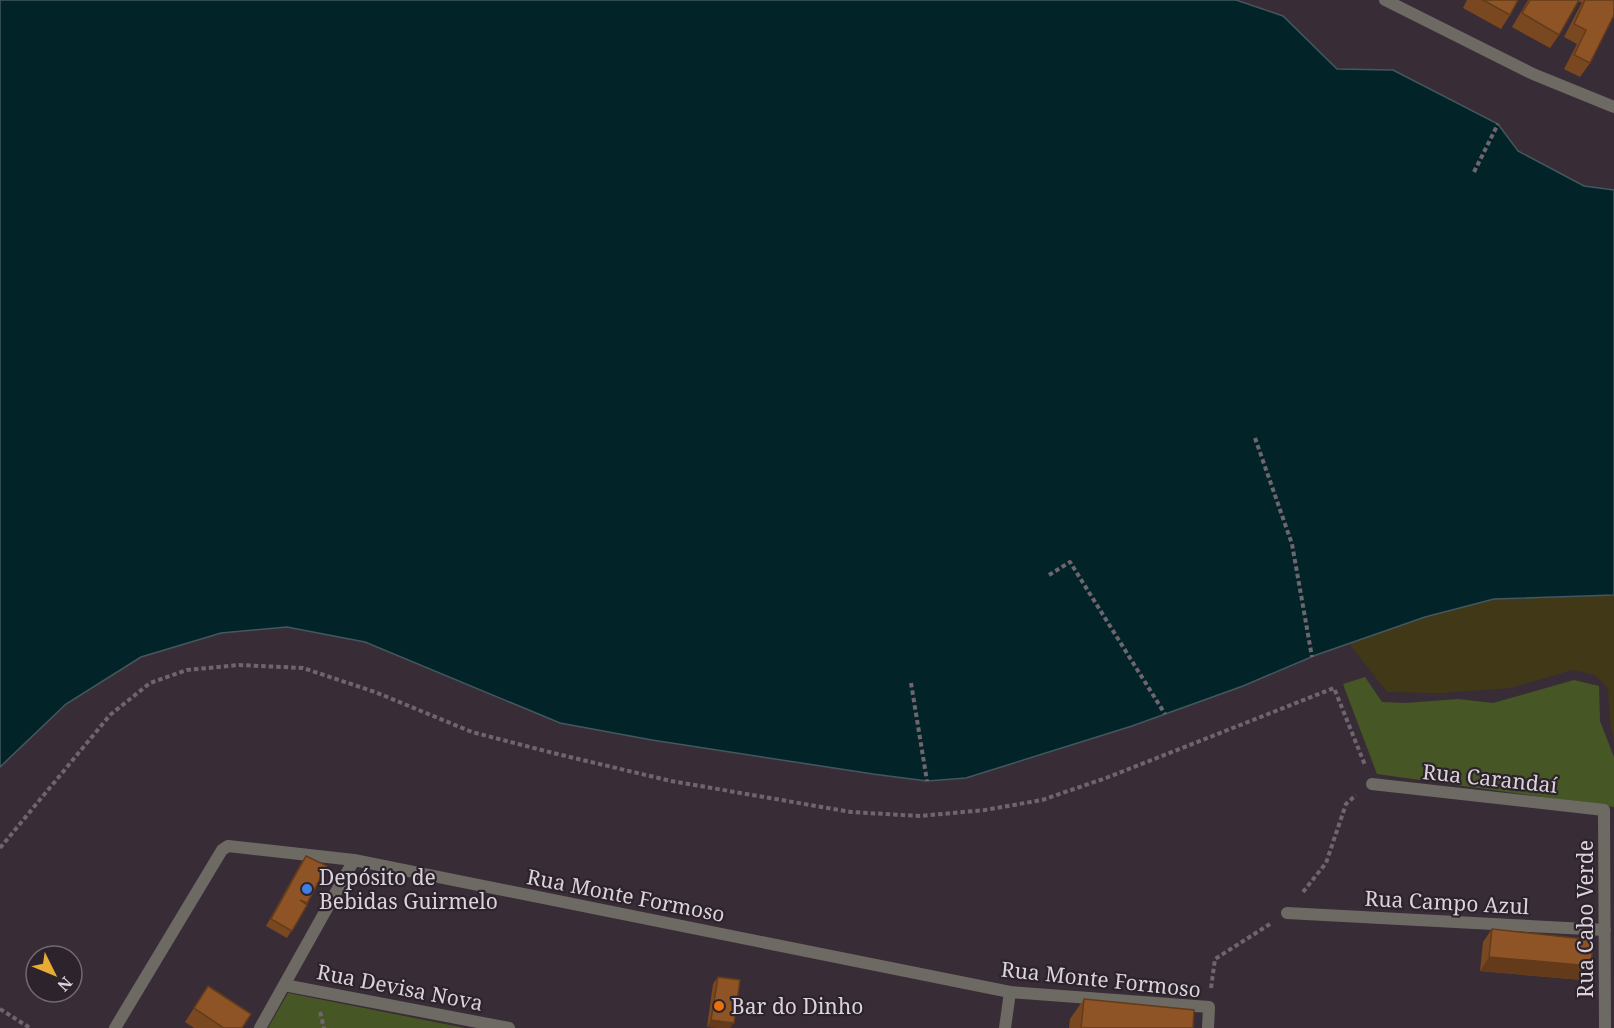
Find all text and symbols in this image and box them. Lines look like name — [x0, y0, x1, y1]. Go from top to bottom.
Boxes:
street label: Rua Carandaí — [1421, 757, 1559, 799]
street label: Rua Cabo Verde — [1571, 840, 1599, 998]
street label: Rua Monte Formoso — [525, 862, 727, 928]
place label: Depósito de Bebidas Guirmelo — [319, 863, 498, 915]
marker: Depósito de Bebidas Guirmelo — [300, 882, 314, 896]
street label: Rua Campo Azul — [1364, 884, 1531, 920]
north arrow — [24, 944, 84, 1004]
street label: Rua Monte Formoso — [1000, 955, 1202, 1003]
street label: Rua Devisa Nova — [315, 957, 485, 1017]
text: N — [52, 972, 77, 997]
place label: Bar do Dinho — [731, 992, 863, 1020]
marker: Bar do Dinho — [712, 999, 726, 1013]

